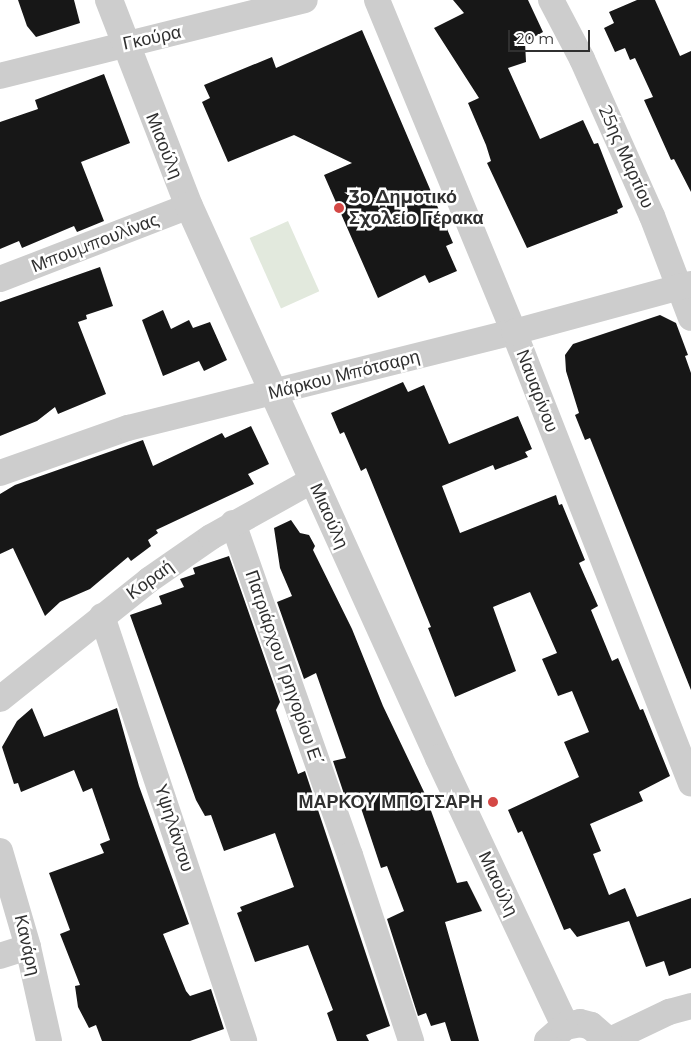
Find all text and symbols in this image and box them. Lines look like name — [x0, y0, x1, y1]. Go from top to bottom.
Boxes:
scale bar — [511, 20, 594, 52]
street label: Γκούρα — [121, 21, 183, 55]
text: 20 m — [516, 29, 554, 48]
street label: 25ης Μαρτίου — [594, 102, 658, 212]
street label: Μιαούλη — [141, 110, 187, 182]
place label: 3ο Δημοτικό Σχολείο Γέρακα — [349, 187, 484, 230]
marker: 3ο Δημοτικό Σχολείο Γέρακα — [333, 202, 345, 214]
street label: Μπουμπουλίνας — [28, 209, 162, 277]
street label: Μάρκου Μπότσαρη — [266, 346, 422, 404]
street label: Ναυαρίνου — [511, 347, 563, 435]
street label: Μιαούλη — [305, 480, 353, 552]
street label: Κοραή — [122, 556, 178, 604]
street label: Πατριάρχου Γρηγορίου Ε΄ — [240, 567, 328, 769]
street label: Υψηλάντου — [150, 782, 198, 874]
place label: ΜΑΡΚΟΥ ΜΠΟΤΣΑΡΗ — [298, 791, 483, 813]
marker: ΜΑΡΚΟΥ ΜΠΟΤΣΑΡΗ — [487, 796, 499, 808]
street label: Μιαούλη — [474, 848, 522, 920]
street label: Κανάρη — [10, 912, 44, 978]

